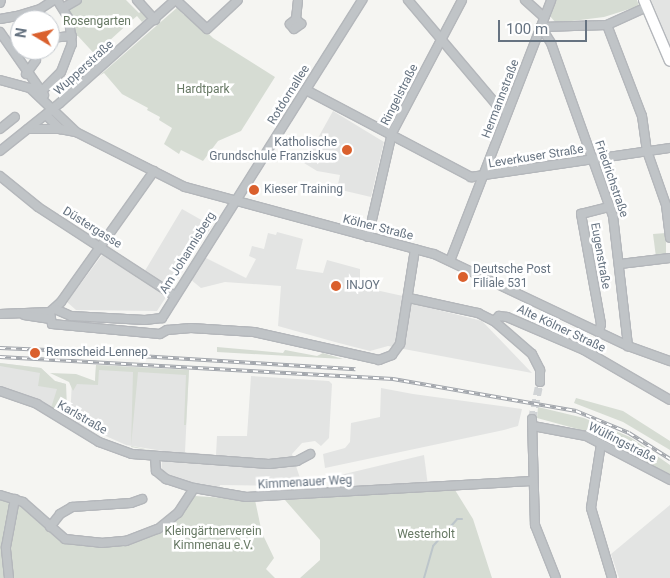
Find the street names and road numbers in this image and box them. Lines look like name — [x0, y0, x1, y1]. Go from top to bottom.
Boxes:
street label: Wupperstraße — [51, 38, 117, 98]
street label: Hermannstraße — [479, 58, 523, 140]
street label: Ringelstraße — [378, 62, 422, 128]
street label: Rotdornallee — [265, 63, 313, 127]
street label: Friedrichstraße — [591, 139, 631, 219]
street label: Leverkuser Straße — [487, 142, 585, 172]
street label: Düstergasse — [60, 204, 124, 252]
street label: Am Johannisberg — [157, 209, 219, 297]
street label: Kölner Straße — [341, 212, 415, 244]
street label: Eugenstraße — [587, 222, 613, 290]
street label: Alte Kölner Straße — [514, 302, 608, 356]
street label: Karlstraße — [55, 398, 109, 438]
street label: Wülfingstraße — [586, 420, 658, 466]
street label: Kimmenauer Weg — [257, 473, 353, 493]

